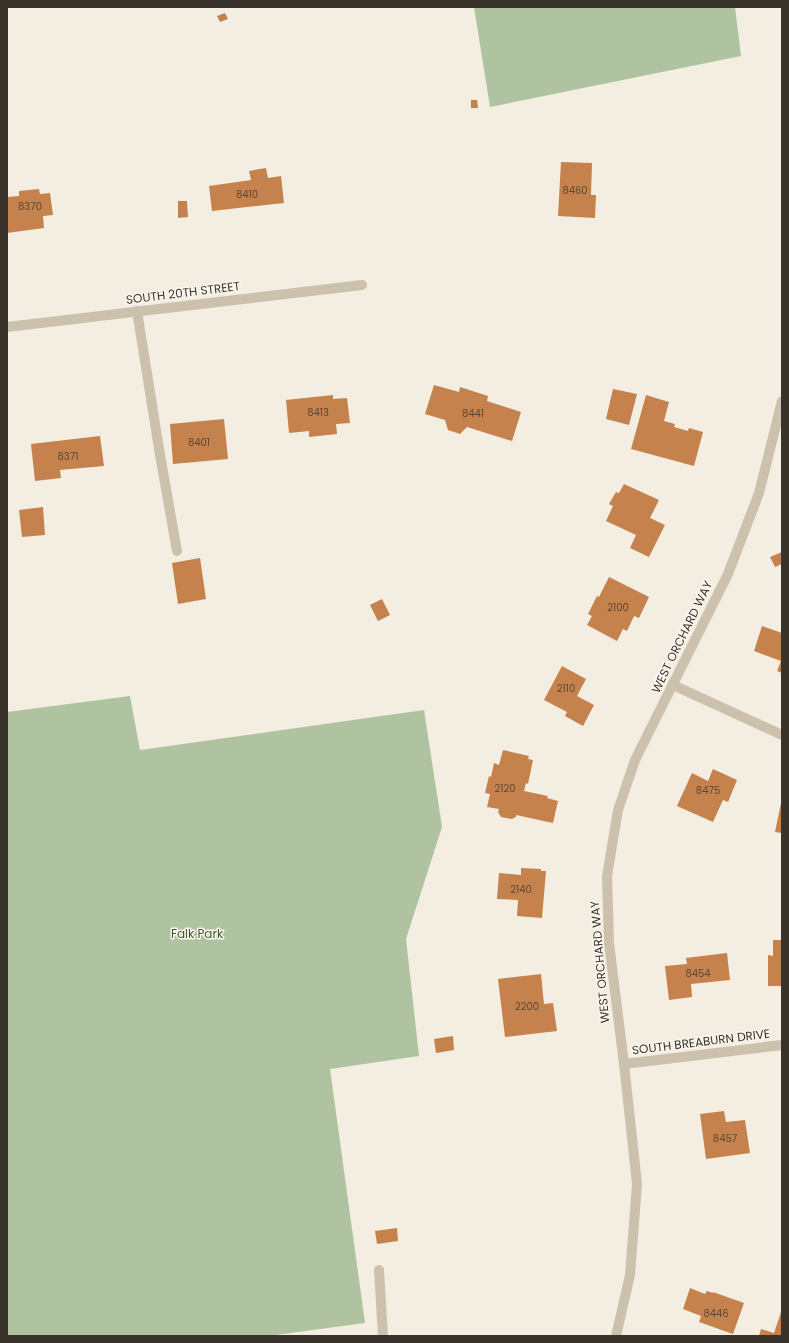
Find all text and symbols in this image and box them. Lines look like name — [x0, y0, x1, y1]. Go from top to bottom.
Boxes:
house number: 8460 — [562, 183, 588, 198]
house number: 8410 — [236, 187, 258, 202]
house number: 8370 — [18, 199, 42, 214]
street label: SOUTH 20TH STREET — [125, 277, 241, 308]
house number: 8413 — [307, 405, 329, 420]
house number: 8441 — [462, 406, 484, 421]
house number: 8401 — [188, 435, 210, 450]
house number: 8371 — [58, 449, 78, 464]
street label: WEST ORCHARD WAY — [647, 578, 716, 696]
house number: 2100 — [607, 600, 629, 615]
house number: 2110 — [557, 681, 575, 696]
house number: 2120 — [495, 781, 515, 796]
house number: 8475 — [696, 783, 720, 798]
house number: 2140 — [510, 882, 532, 897]
street label: WEST ORCHARD WAY — [586, 900, 613, 1024]
park label: Falk Park — [171, 925, 224, 942]
house number: 8454 — [685, 966, 711, 981]
house number: 2200 — [515, 999, 539, 1014]
street label: SOUTH BREABURN DRIVE — [631, 1025, 771, 1058]
house number: 8457 — [713, 1131, 738, 1146]
house number: 8446 — [703, 1306, 729, 1321]

